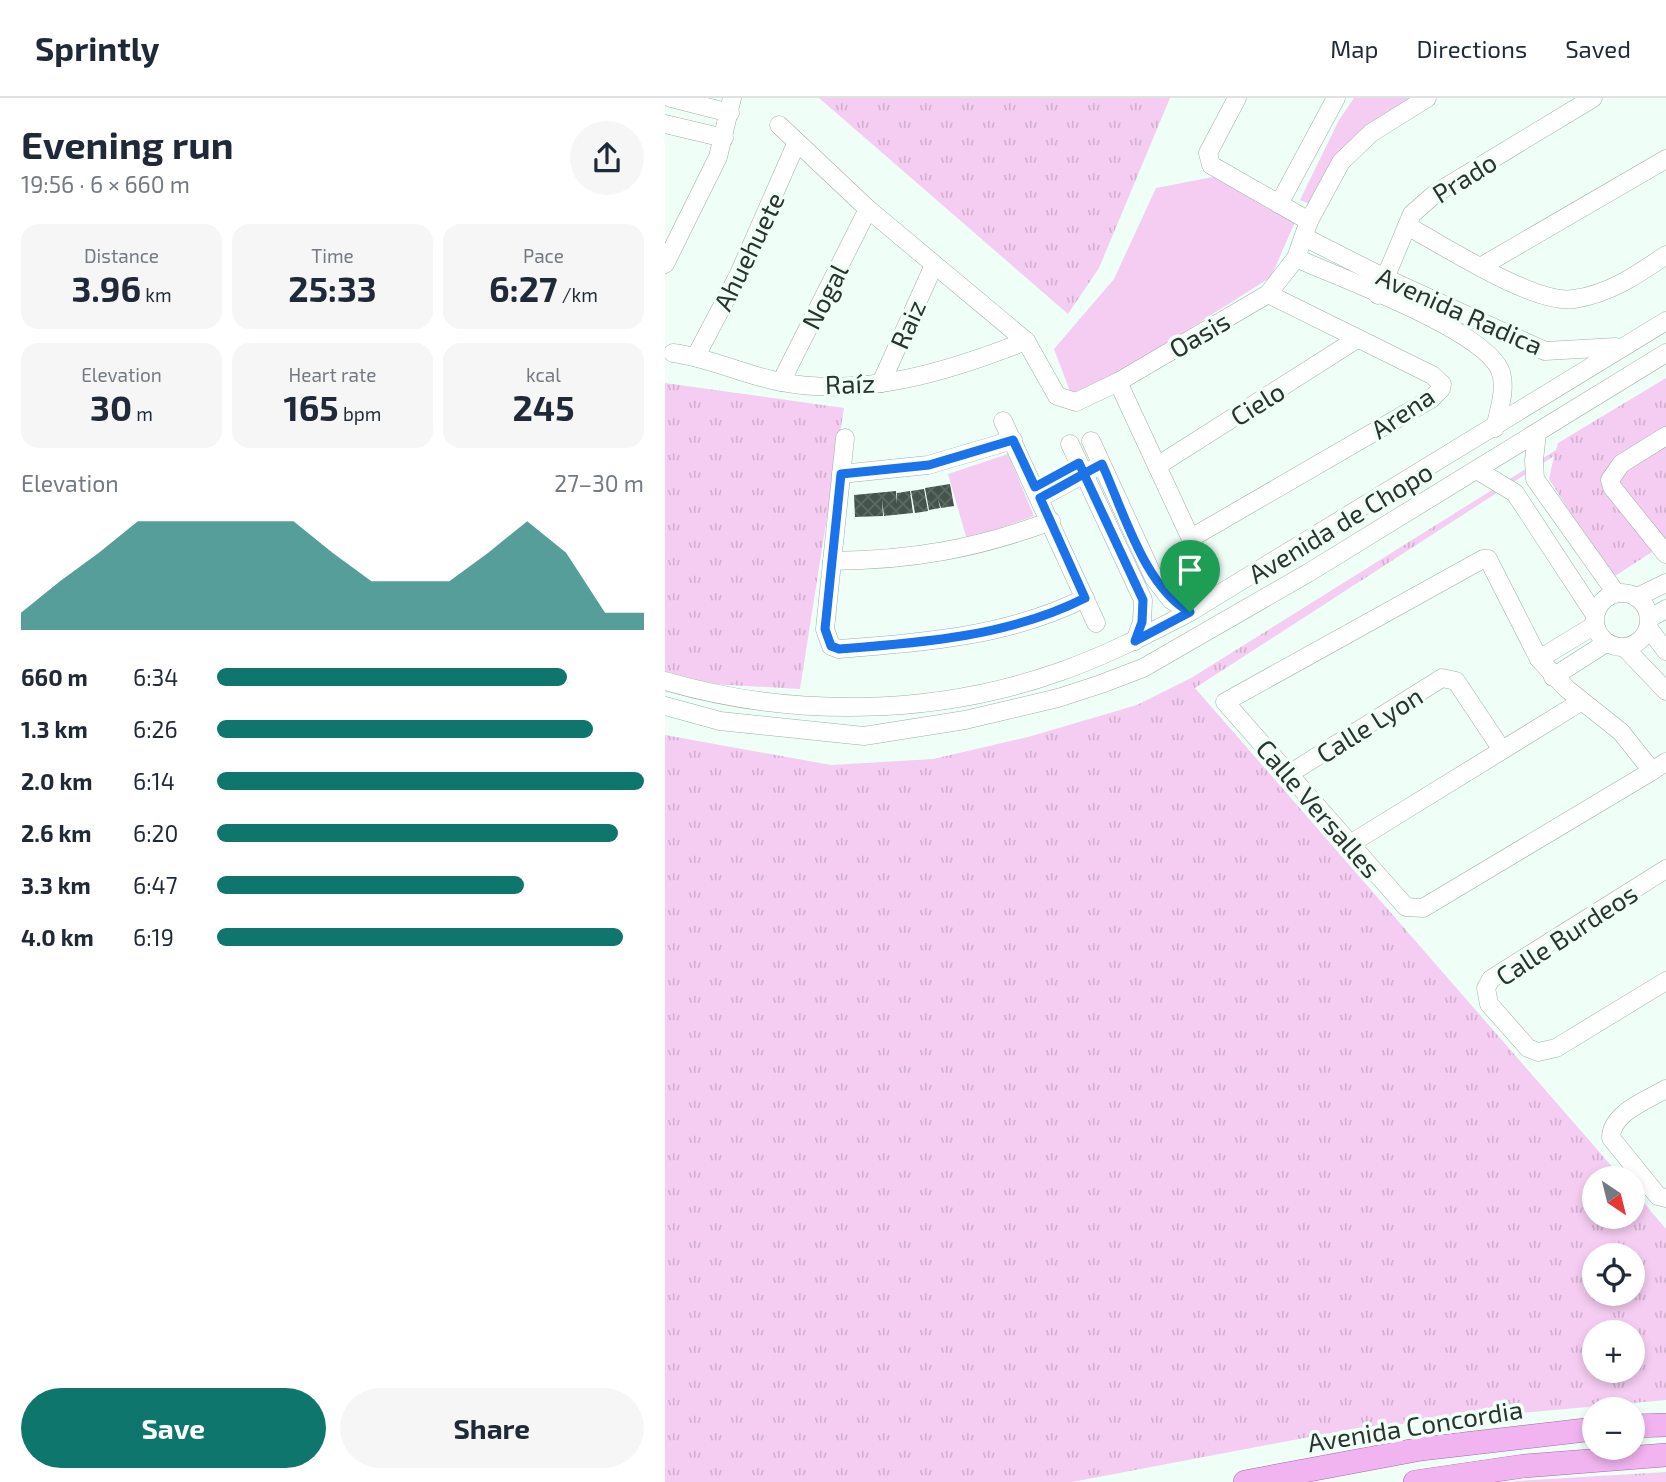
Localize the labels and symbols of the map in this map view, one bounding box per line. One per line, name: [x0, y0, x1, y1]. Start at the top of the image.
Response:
street label: Prado: [1426, 145, 1502, 209]
street label: Ahuehuete: [706, 187, 790, 315]
street label: Nogal: [794, 258, 854, 334]
street label: Avenida Radica: [1372, 260, 1548, 360]
street label: Raiz: [883, 295, 931, 353]
street label: Oasis: [1163, 304, 1235, 364]
street label: Raíz: [824, 367, 876, 399]
street label: Cielo: [1224, 375, 1290, 431]
street label: Arena: [1364, 380, 1440, 444]
street label: Avenida de Chopo: [1242, 455, 1438, 589]
pin: [1160, 540, 1220, 612]
street label: Calle Lyon: [1310, 679, 1428, 769]
street label: Calle Versalles: [1251, 733, 1387, 883]
street label: Calle Burdeos: [1490, 877, 1642, 991]
north arrow: [1582, 1166, 1645, 1228]
street label: Avenida Concordia: [1305, 1393, 1525, 1457]

